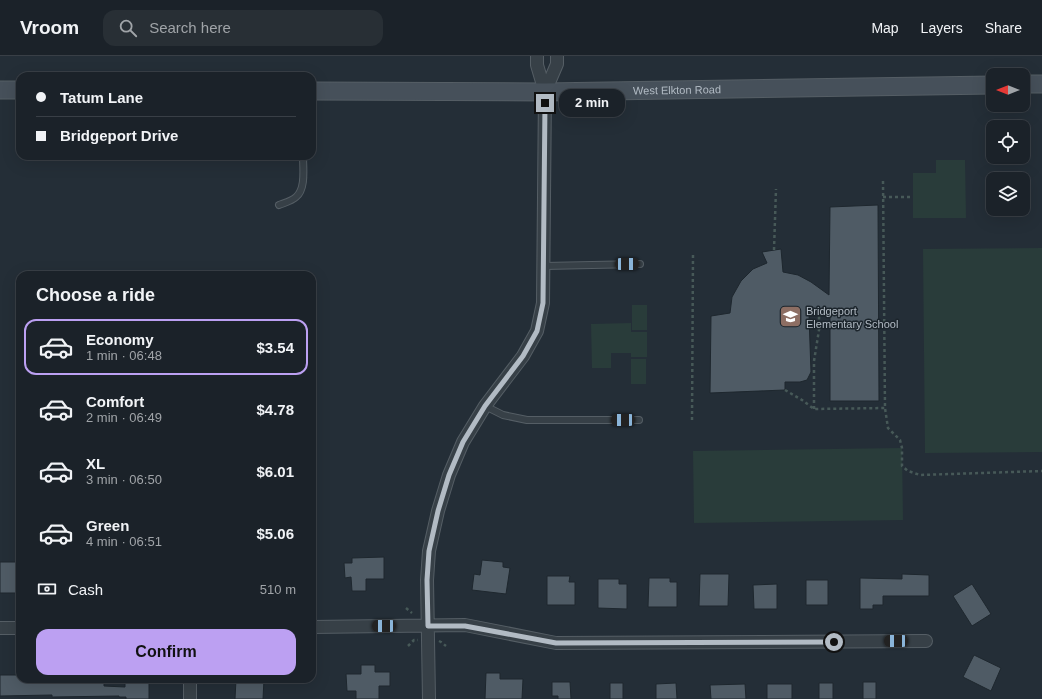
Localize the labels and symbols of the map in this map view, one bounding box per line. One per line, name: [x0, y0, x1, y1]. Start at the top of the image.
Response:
north arrow: [986, 68, 1030, 112]
street label: West Elkton Road: [633, 83, 721, 97]
callout: 2 min: [559, 89, 625, 117]
route end: [536, 94, 554, 112]
car: [615, 258, 639, 270]
school or university icon: Bridgeport Elementary School: [778, 304, 804, 330]
place label: Bridgeport Elementary School: [806, 305, 898, 330]
car: [611, 414, 635, 426]
car: [372, 620, 396, 632]
route start: [825, 633, 843, 651]
car: [884, 635, 908, 647]

